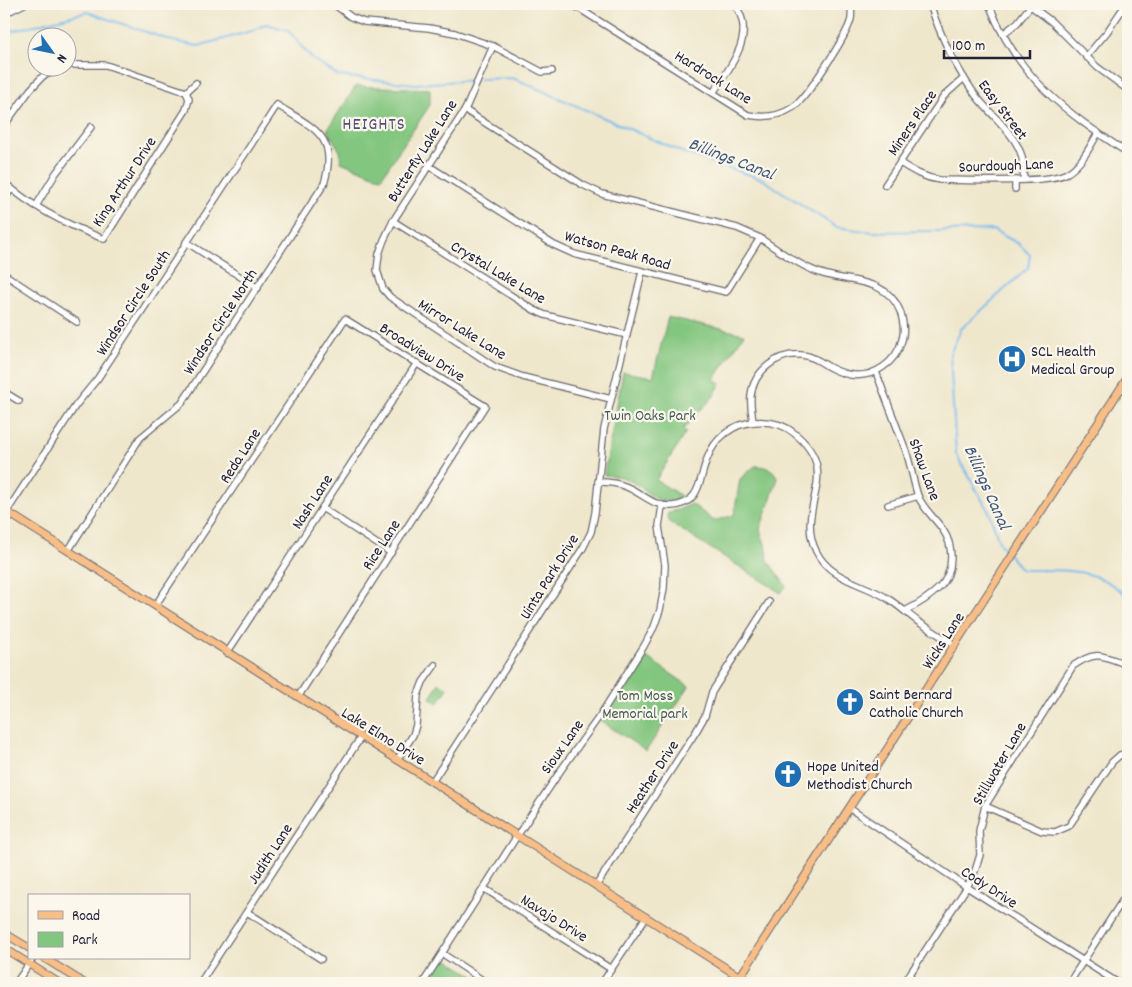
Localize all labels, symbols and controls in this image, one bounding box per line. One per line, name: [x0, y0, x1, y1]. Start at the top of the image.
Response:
north arrow: [28, 28, 78, 78]
scale bar: [944, 28, 1031, 60]
text: 100 m: [952, 36, 985, 58]
street label: Hardrock Lane: [670, 45, 756, 111]
text: N: [51, 50, 71, 66]
street label: Easy Street: [972, 75, 1032, 146]
street label: Miners Place: [883, 86, 944, 161]
street label: Butterfly Lake Lane: [382, 96, 464, 207]
district label: HEIGHTS: [342, 113, 406, 138]
street label: King Arthur Drive: [87, 133, 163, 232]
water label: Billings Canal: [685, 133, 779, 189]
street label: Sourdough Lane: [958, 153, 1054, 180]
street label: Watson Peak Road: [562, 225, 673, 278]
street label: Crystal Lake Lane: [446, 236, 550, 311]
street label: Windsor Circle South: [91, 246, 177, 361]
street label: Windsor Circle North: [178, 265, 264, 380]
street label: Mirror Lake Lane: [413, 294, 510, 367]
street label: Broadview Drive: [374, 318, 469, 389]
place label: SCL Health Medical Group: [1031, 341, 1115, 382]
hospital icon: SCL Health Medical Group: [997, 344, 1027, 374]
park label: Twin Oaks Park: [604, 405, 696, 428]
street label: Reda Lane: [215, 424, 268, 489]
street label: Shaw Lane: [902, 436, 945, 504]
water label: Billings Canal: [956, 442, 1016, 536]
street label: Nash Lane: [287, 470, 340, 534]
street label: Rice Lane: [357, 515, 407, 575]
street label: Uinta Park Drive: [515, 530, 586, 624]
street label: Wicks Lane: [917, 608, 971, 674]
place label: Saint Bernard Catholic Church: [869, 684, 963, 725]
park label: Tom Moss Memorial park: [602, 685, 688, 726]
church icon: Saint Bernard Catholic Church: [835, 687, 865, 717]
street label: Lake Elmo Drive: [336, 702, 429, 772]
street label: Sioux Lane: [536, 715, 590, 779]
street label: Stillwater Lane: [967, 719, 1033, 810]
street label: Heather Drive: [621, 736, 685, 819]
place label: Hope United Methodist Church: [807, 756, 912, 797]
church icon: Hope United Methodist Church: [773, 759, 803, 789]
street label: Judith Lane: [243, 819, 299, 889]
street label: Cody Drive: [956, 861, 1022, 915]
street label: Navajo Drive: [516, 889, 592, 949]
legend: [28, 894, 190, 960]
text: Road: [72, 906, 100, 928]
text: Park: [72, 930, 98, 952]

